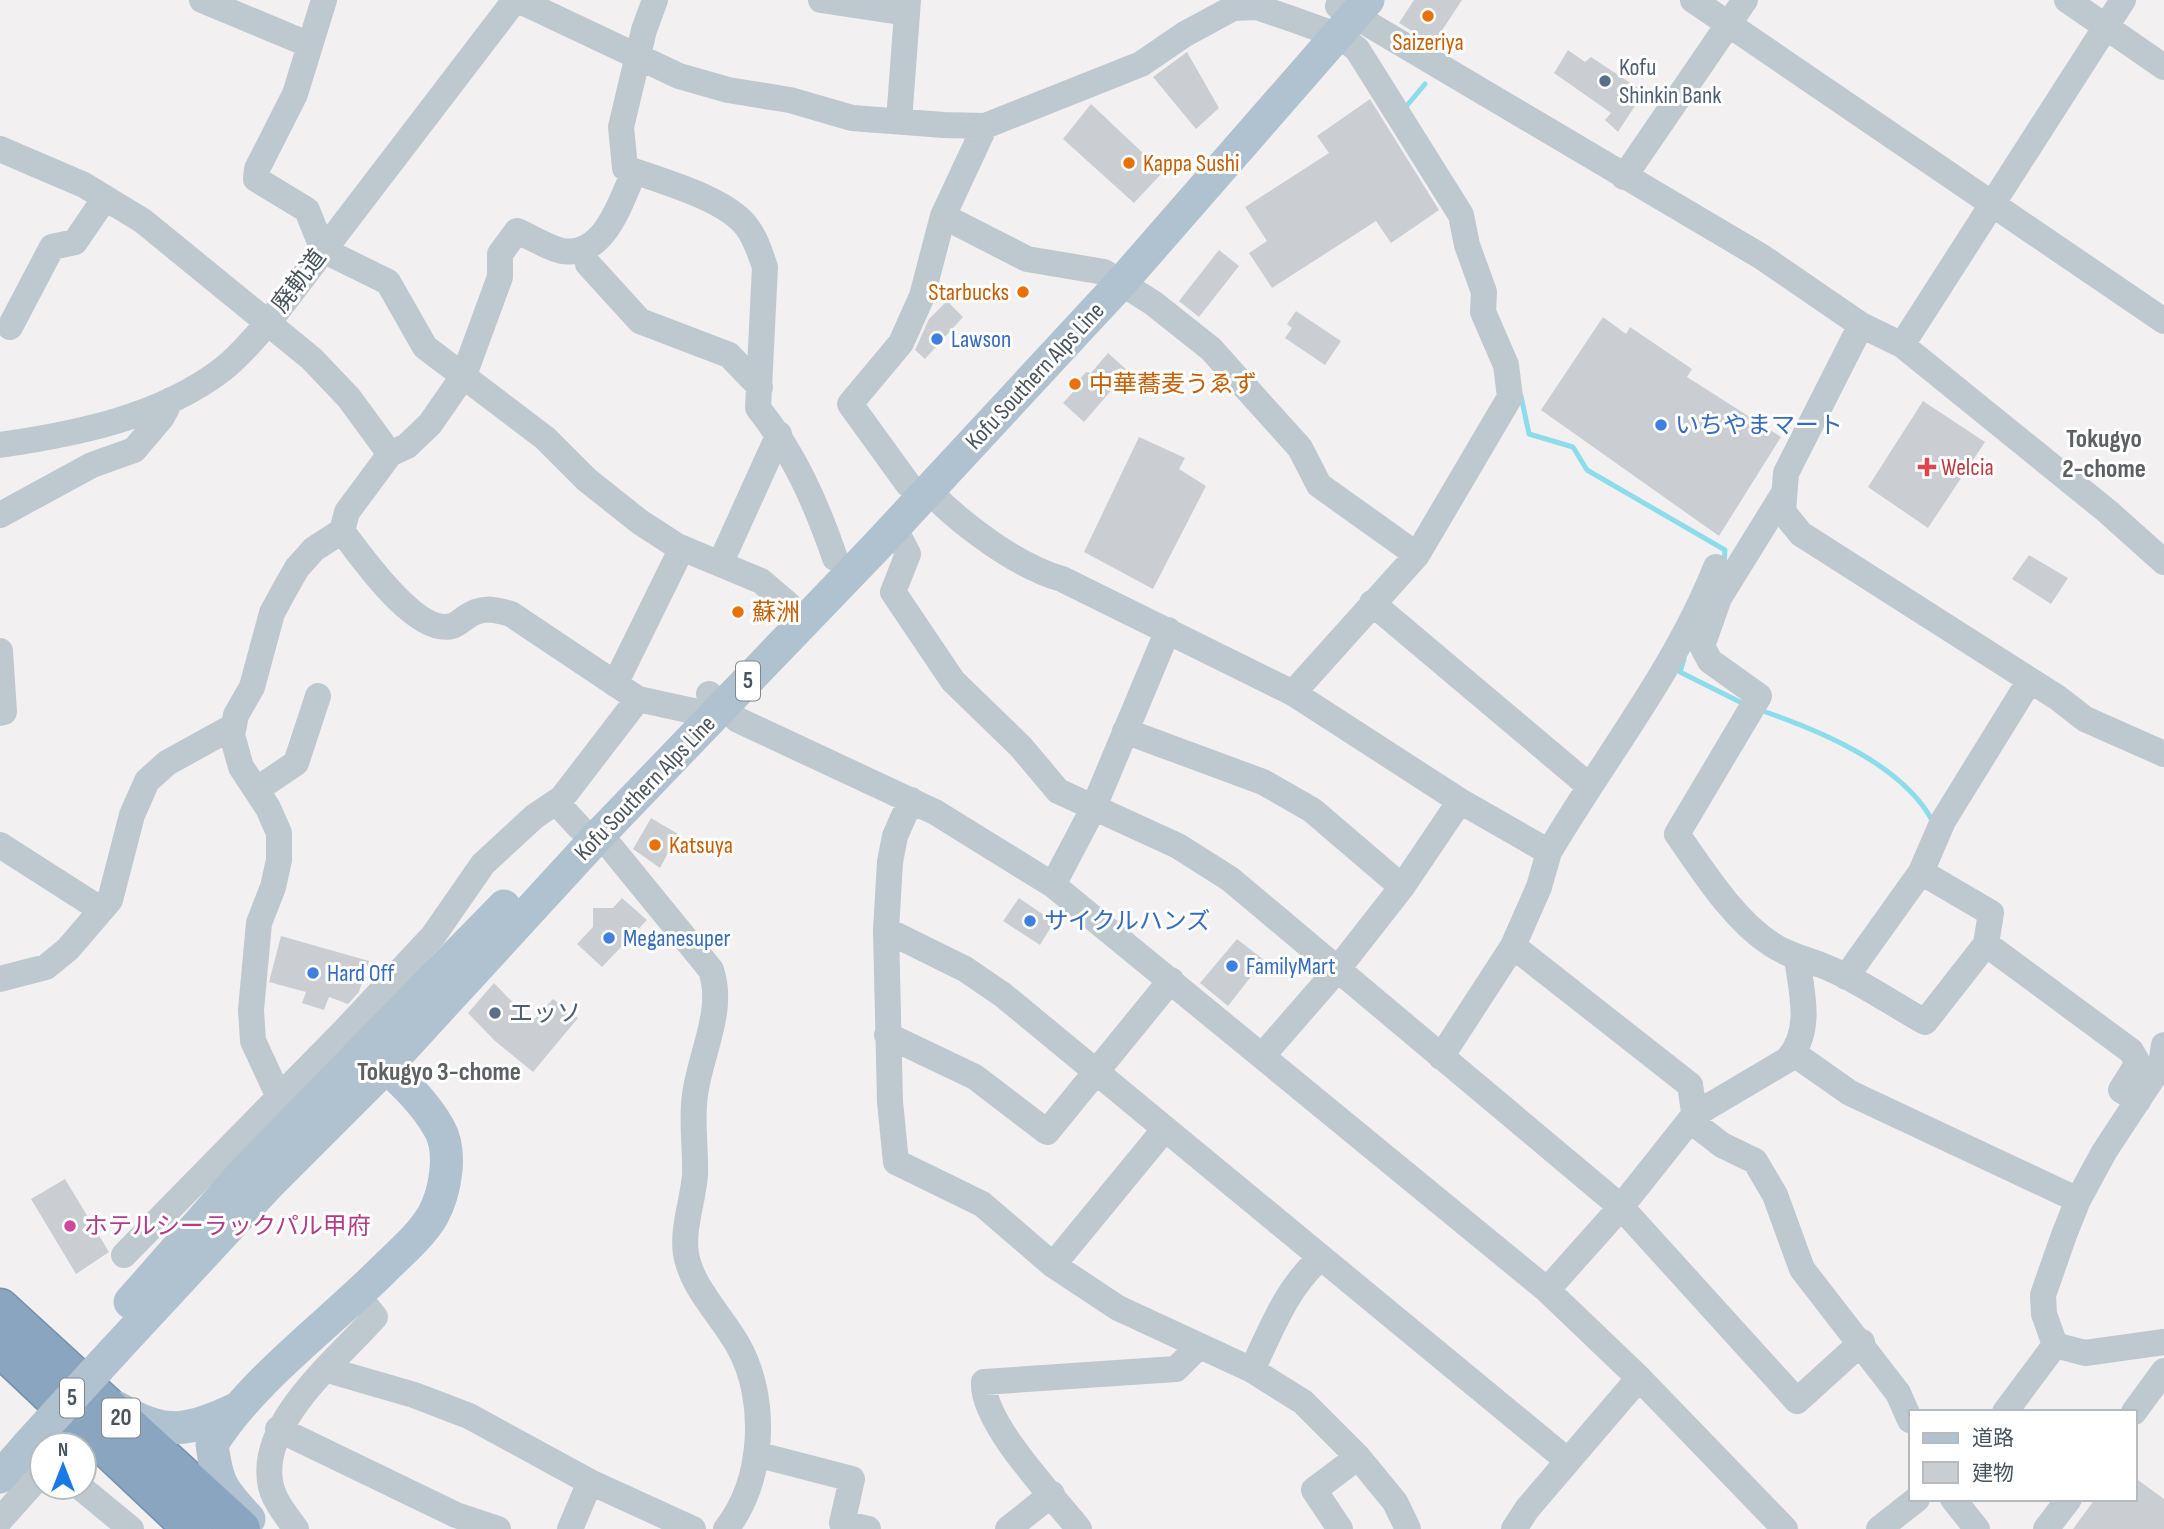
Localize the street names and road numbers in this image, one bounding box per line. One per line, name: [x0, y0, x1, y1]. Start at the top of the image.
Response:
street label: 廃軌道: [266, 244, 332, 318]
street label: Kofu Southern Alps Line: [960, 297, 1110, 455]
road number: 5: [736, 662, 760, 701]
street label: Kofu Southern Alps Line: [568, 709, 722, 867]
road number: 5: [60, 1378, 84, 1418]
road number: 20: [102, 1399, 140, 1438]

